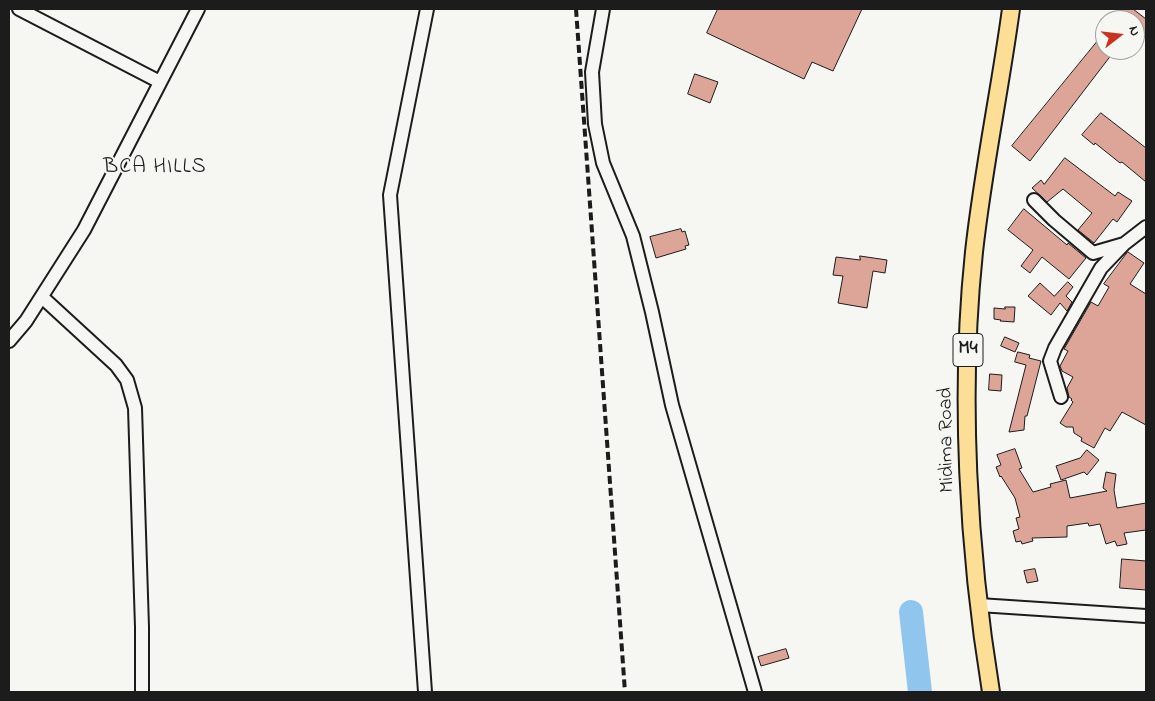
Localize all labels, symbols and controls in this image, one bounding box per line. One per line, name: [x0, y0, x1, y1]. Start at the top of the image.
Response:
north arrow: [1095, 10, 1145, 60]
text: N: [1123, 24, 1145, 38]
district label: BCA HILLS: [102, 155, 208, 181]
road number: M4: [953, 334, 983, 366]
street label: Midima Road: [935, 387, 961, 493]

